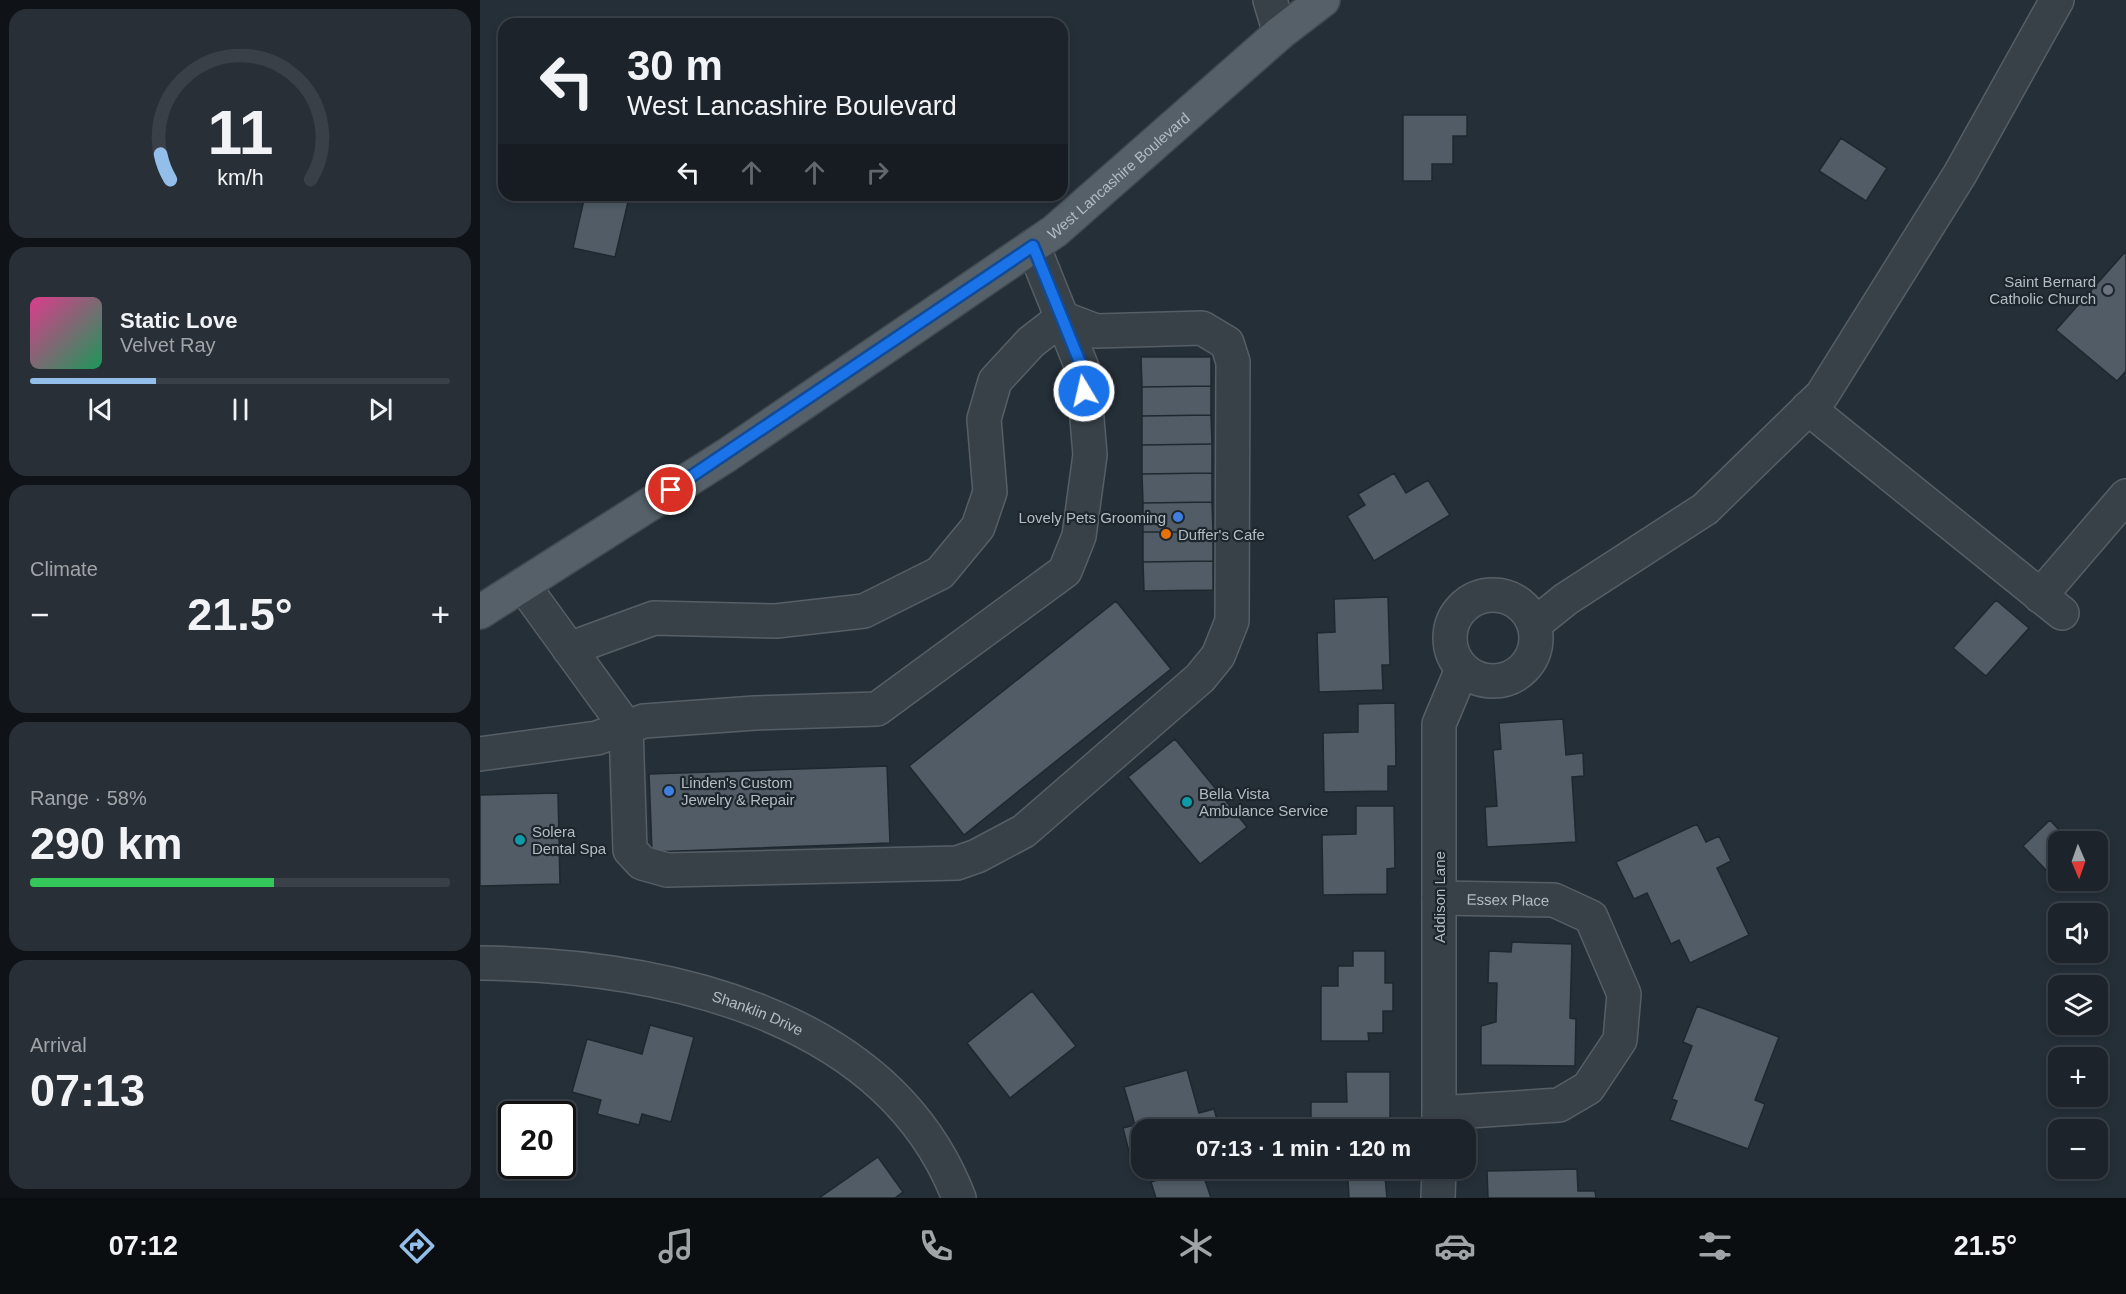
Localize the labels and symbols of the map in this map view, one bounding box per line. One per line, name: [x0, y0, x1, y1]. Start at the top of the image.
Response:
street label: West Lancashire Boulevard: [1044, 109, 1193, 242]
place label: Saint Bernard Catholic Church: [1989, 273, 2096, 307]
marker: Saint Bernard Catholic Church: [2101, 283, 2115, 297]
position arrow: [1052, 359, 1116, 423]
pin: [645, 464, 696, 515]
place label: Lovely Pets Grooming: [1018, 509, 1166, 526]
marker: Lovely Pets Grooming: [1171, 510, 1185, 524]
place label: Duffer's Cafe: [1178, 526, 1265, 543]
marker: Duffer's Cafe: [1159, 527, 1173, 541]
place label: Linden's Custom Jewelry & Repair: [681, 774, 794, 808]
marker: Linden's Custom Jewelry & Repair: [662, 784, 676, 798]
place label: Bella Vista Ambulance Service: [1199, 785, 1328, 819]
marker: Bella Vista Ambulance Service: [1180, 795, 1194, 809]
place label: Solera Dental Spa: [532, 823, 607, 857]
north arrow: [2048, 831, 2108, 891]
marker: Solera Dental Spa: [513, 833, 527, 847]
street label: Addison Lane: [1431, 851, 1448, 943]
street label: Essex Place: [1467, 890, 1549, 908]
street label: Shanklin Drive: [710, 987, 806, 1038]
speed limit sign: 20: [498, 1101, 576, 1179]

